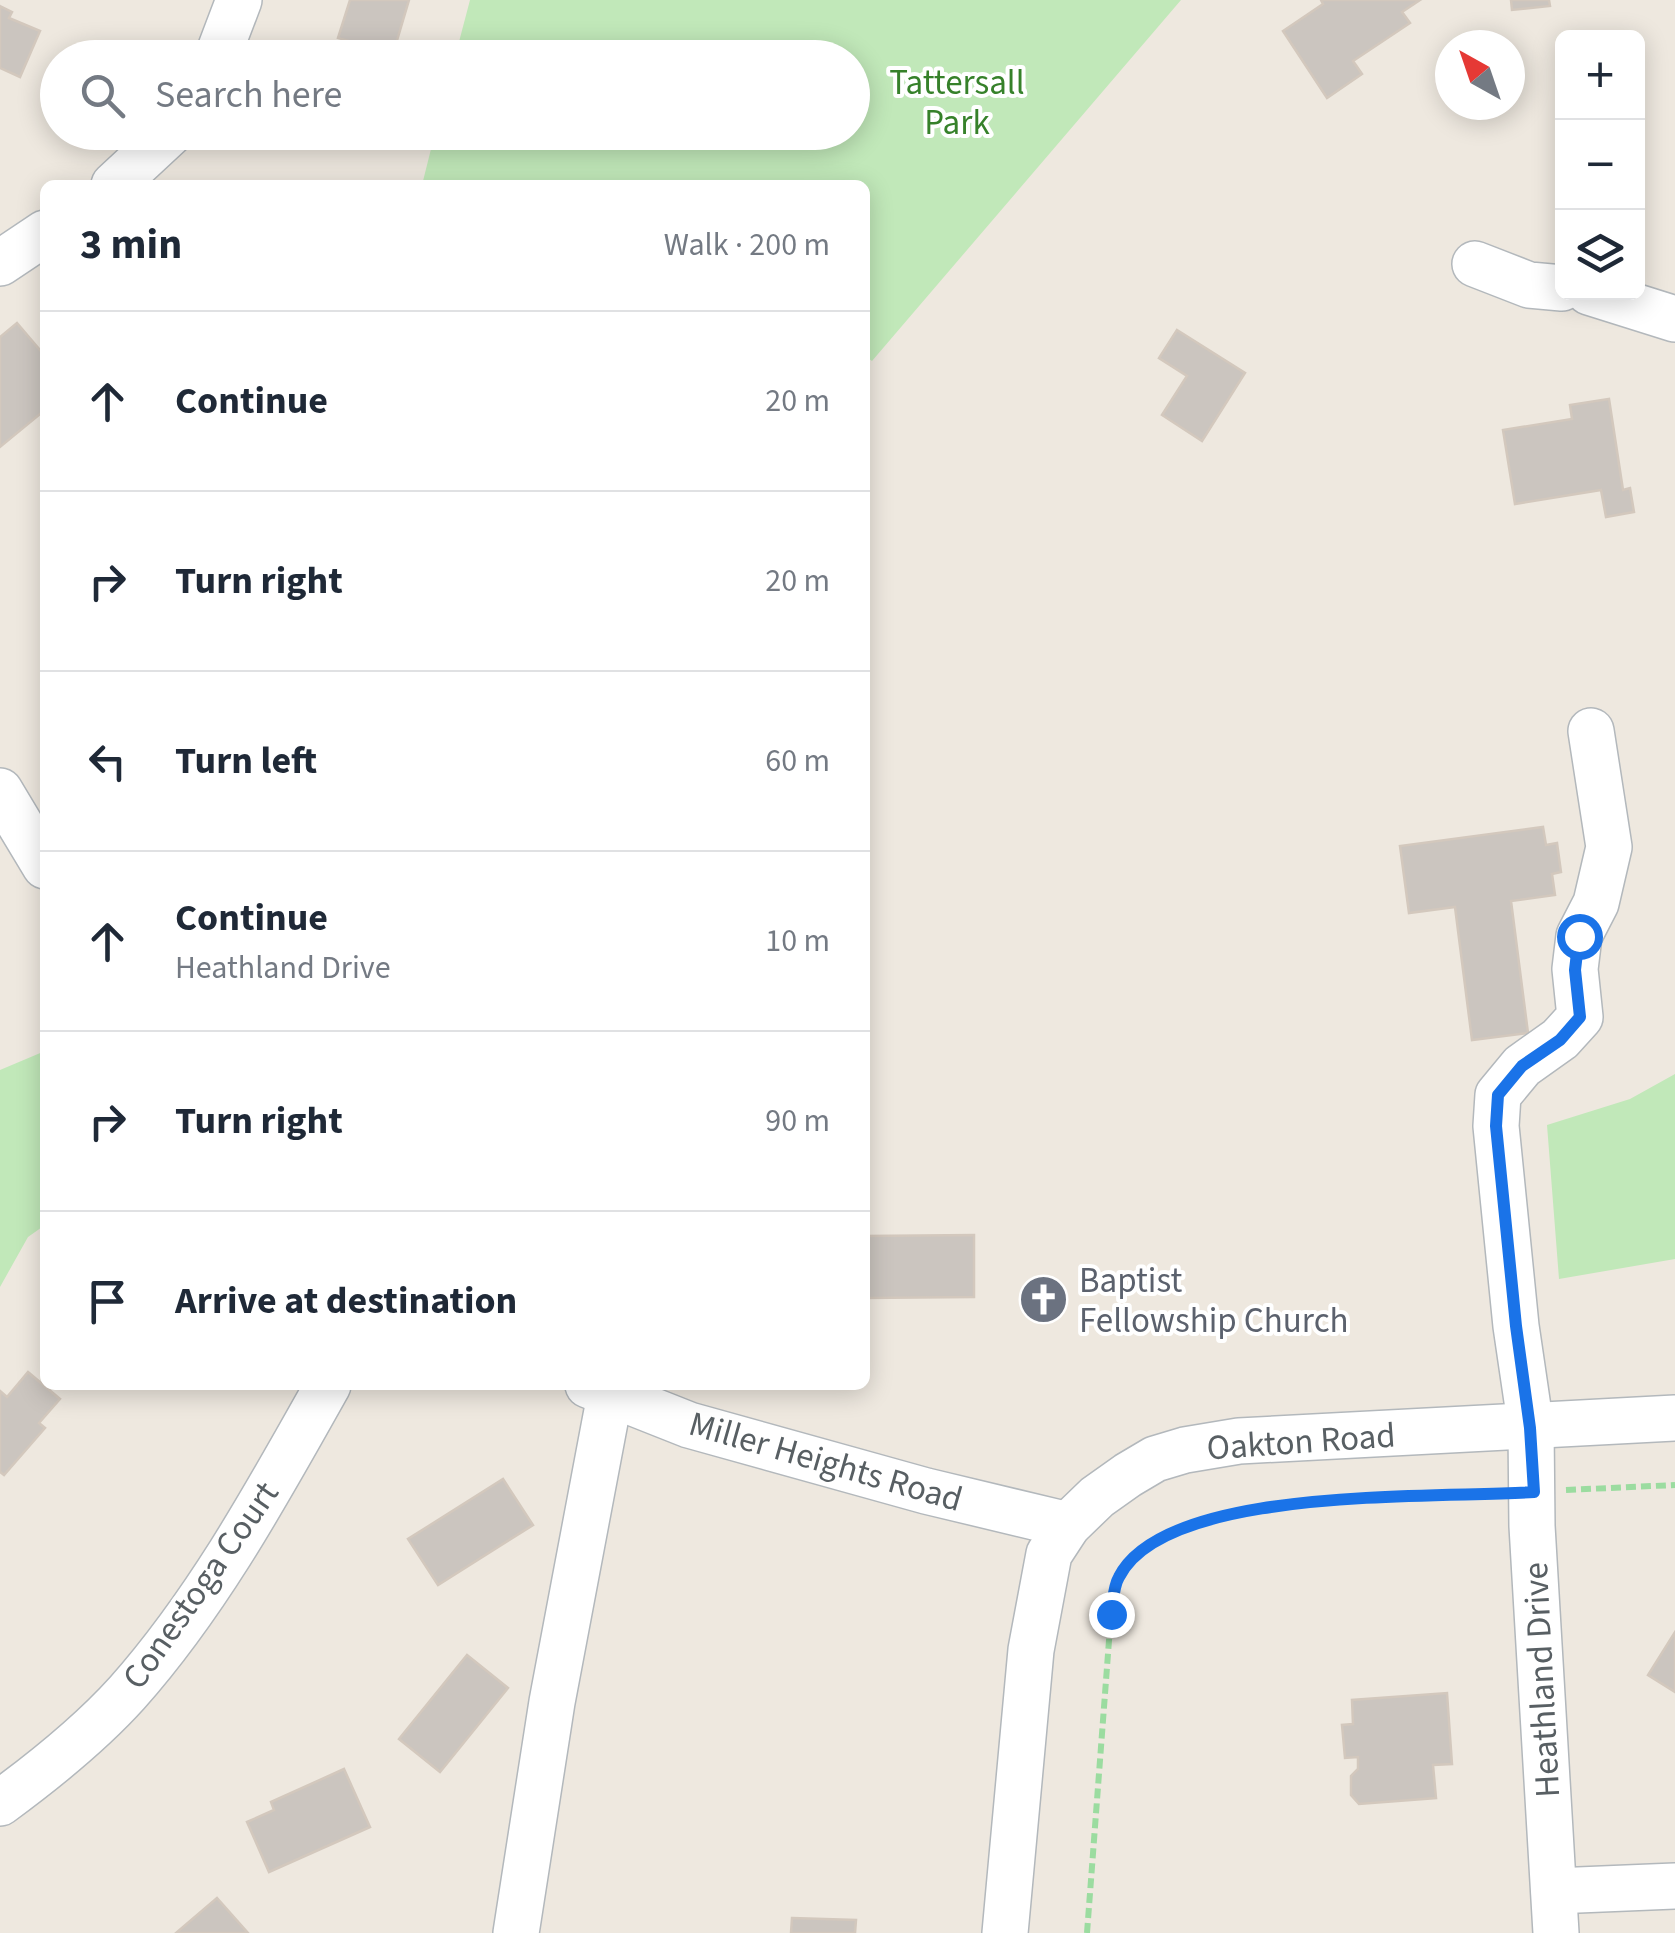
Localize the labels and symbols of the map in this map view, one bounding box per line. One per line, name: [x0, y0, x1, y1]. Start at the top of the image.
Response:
north arrow: [1435, 30, 1525, 120]
park label: Tattersall Park: [889, 58, 1025, 148]
route start: [1557, 914, 1603, 960]
place label: Baptist Fellowship Church: [1079, 1256, 1349, 1346]
church icon: Baptist Fellowship Church: [1018, 1274, 1070, 1326]
street label: Miller Heights Road: [683, 1399, 968, 1525]
street label: Oakton Road: [1205, 1410, 1397, 1474]
street label: Conestoga Court: [111, 1471, 291, 1700]
street label: Heathland Drive: [1511, 1561, 1573, 1799]
route end: [1089, 1592, 1135, 1638]

